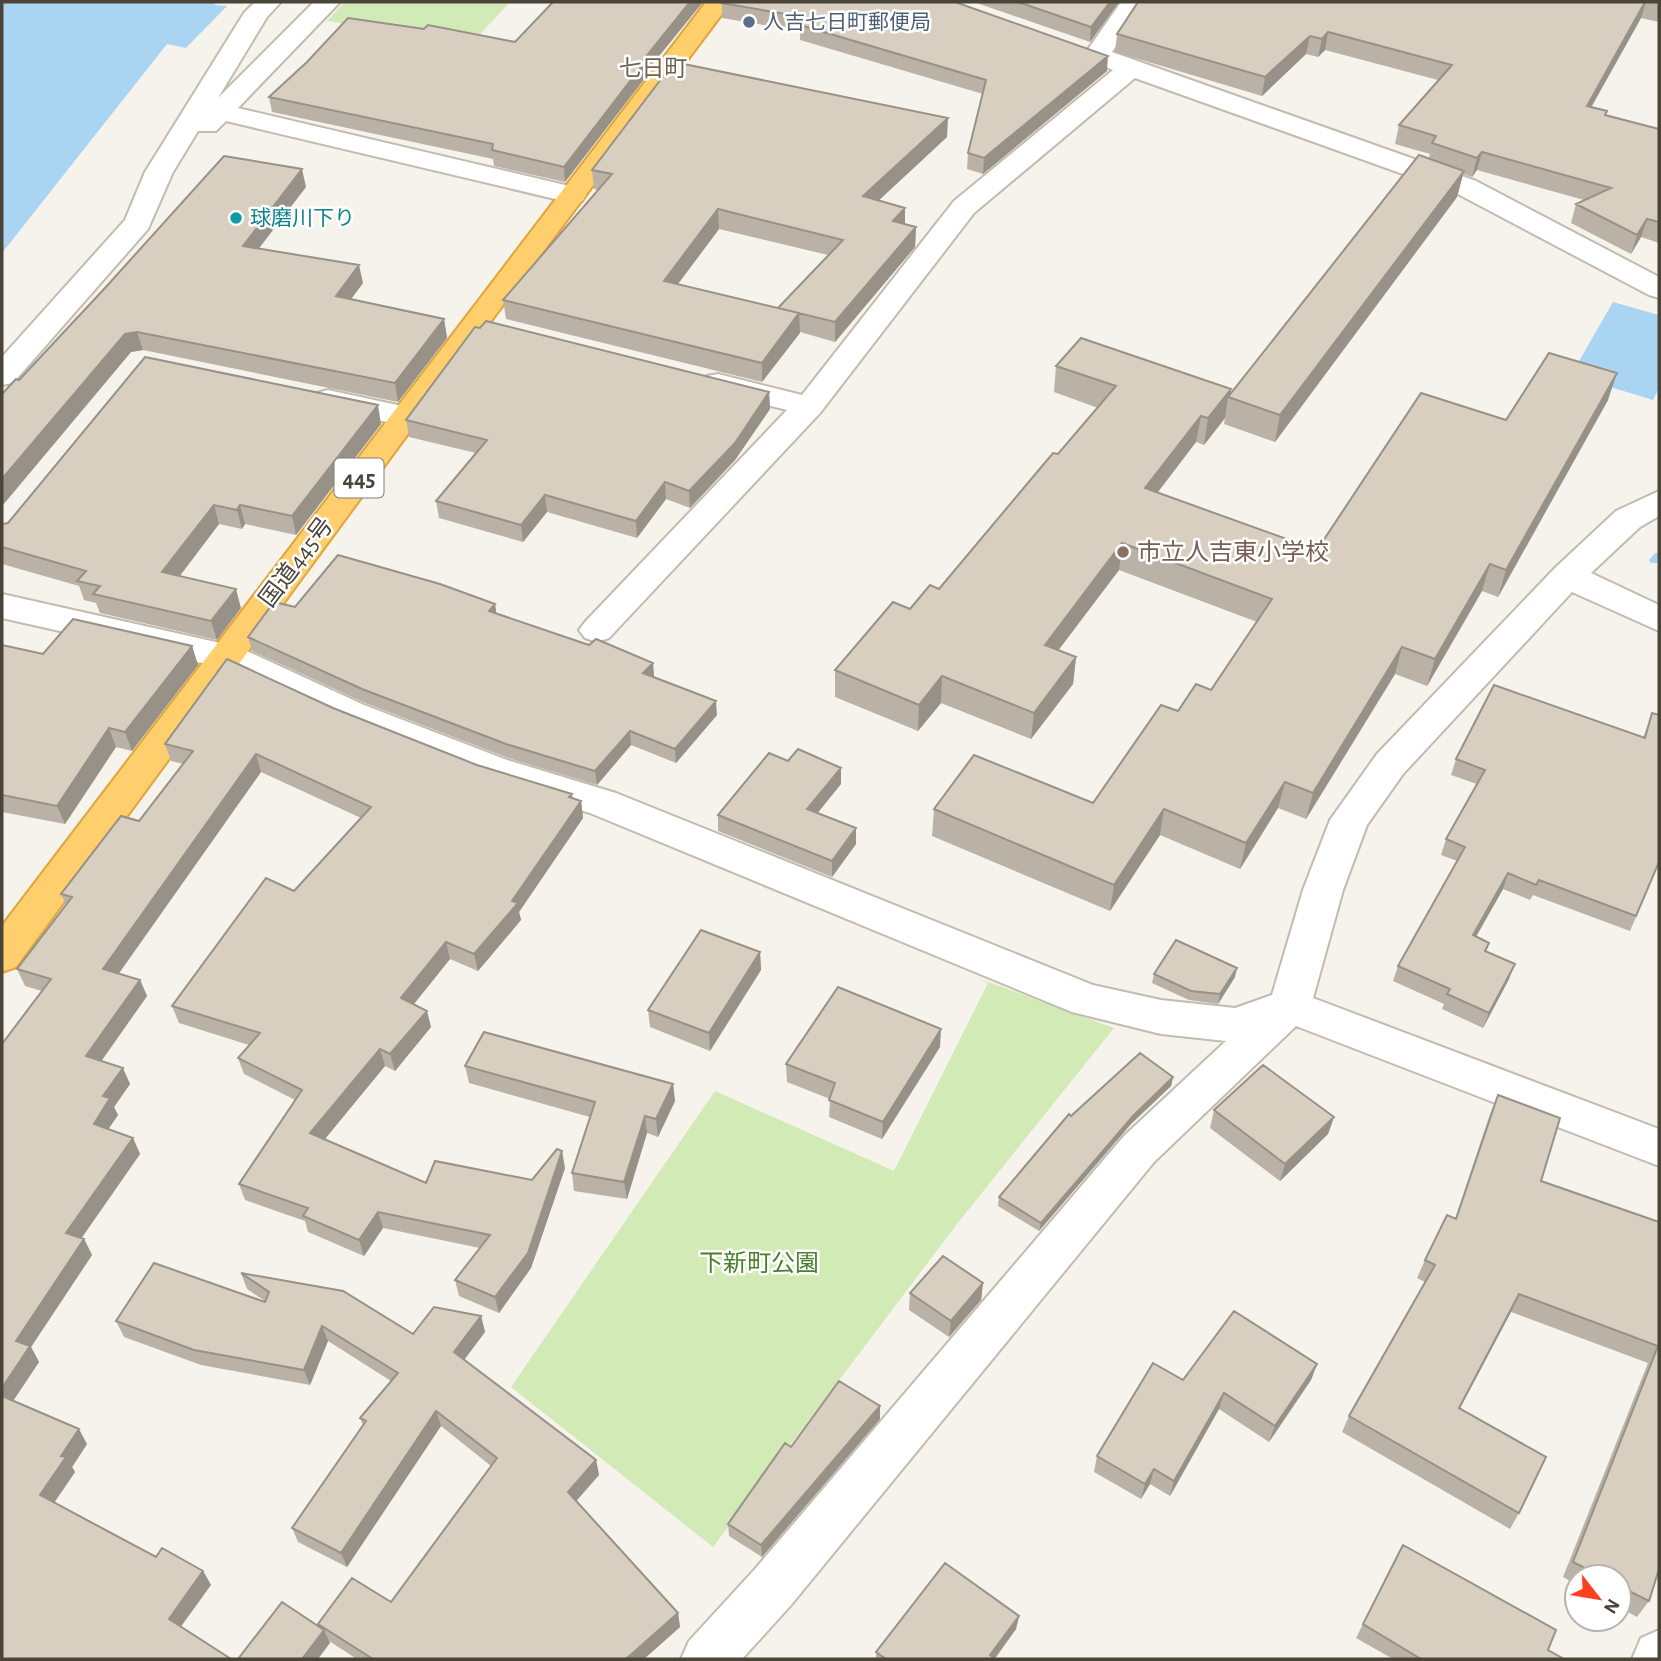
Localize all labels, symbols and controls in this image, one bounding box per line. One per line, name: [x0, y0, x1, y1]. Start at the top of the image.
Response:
place label: 人吉七日町郵便局: [763, 11, 931, 33]
marker: 人吉七日町郵便局: [741, 14, 757, 30]
district label: 七日町: [619, 57, 688, 81]
place label: 球磨川下り: [250, 207, 355, 229]
marker: 球磨川下り: [228, 210, 244, 226]
road number: 445: [334, 458, 384, 498]
street label: 国道445号: [254, 512, 338, 612]
place label: 市立人吉東小学校: [1137, 539, 1329, 565]
marker: 市立人吉東小学校: [1115, 544, 1131, 560]
park label: 下新町公園: [699, 1250, 819, 1276]
north arrow: [1563, 1563, 1633, 1633]
text: N: [1600, 1595, 1623, 1617]

